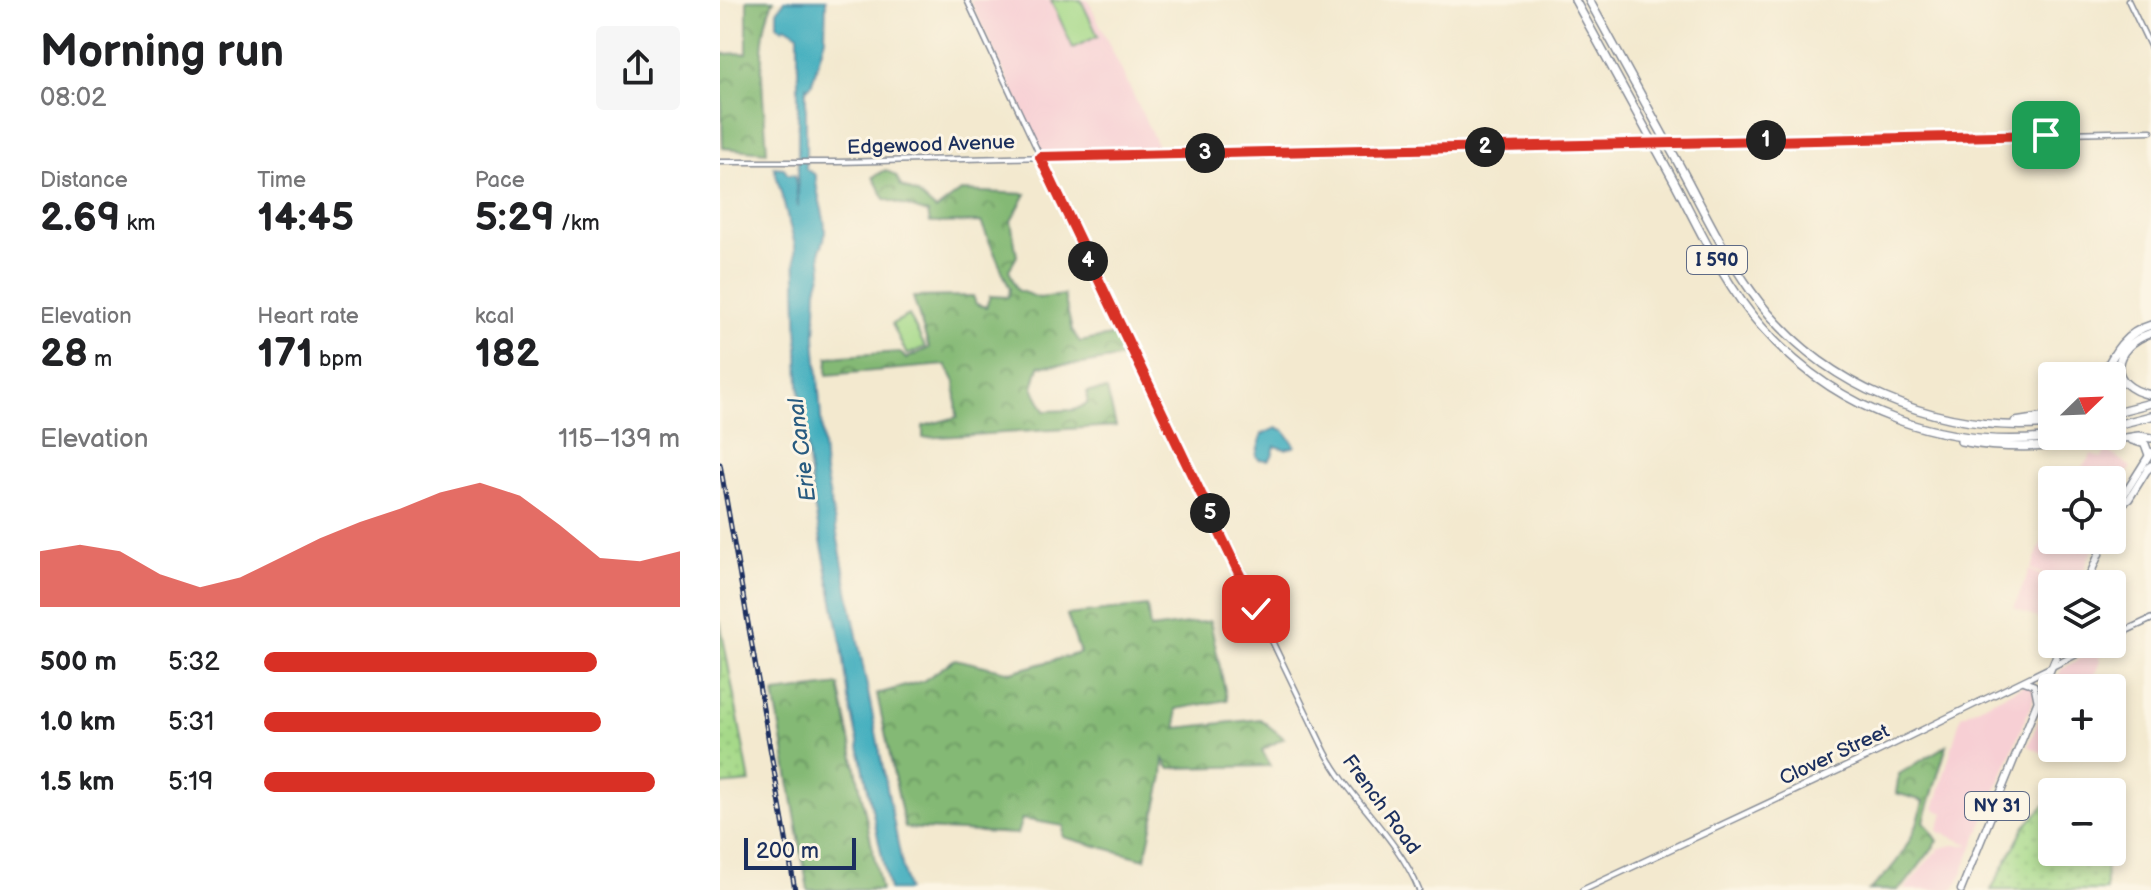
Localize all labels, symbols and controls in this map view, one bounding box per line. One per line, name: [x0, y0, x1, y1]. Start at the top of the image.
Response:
text: Morning run: [40, 26, 284, 79]
button: share: [596, 26, 680, 110]
text: 08:02: [40, 83, 106, 114]
pin: [2012, 101, 2080, 169]
icon: arrive: [2024, 113, 2068, 157]
pin: 1: [1746, 120, 1786, 160]
text: 1: [1761, 126, 1771, 153]
pin: 2: [1465, 127, 1505, 167]
street label: Edgewood Avenue: [847, 130, 1016, 160]
pin: 3: [1185, 133, 1225, 173]
text: 2: [1478, 133, 1492, 160]
text: 3: [1199, 139, 1211, 166]
text: Distance: [40, 167, 128, 194]
text: Time: [257, 167, 306, 194]
text: Pace: [475, 167, 525, 194]
text: 2.69: [40, 194, 120, 242]
text: 14:45: [257, 194, 354, 242]
text: 5:29: [475, 194, 555, 242]
text: km: [120, 210, 155, 237]
text: /km: [555, 210, 600, 237]
pin: 4: [1068, 241, 1108, 281]
road number: I 590: [1687, 246, 1747, 274]
text: 4: [1082, 247, 1094, 274]
text: Elevation: [40, 303, 132, 330]
text: Heart rate: [257, 303, 359, 330]
text: kcal: [475, 303, 514, 330]
text: 28: [40, 330, 88, 378]
text: 171: [257, 330, 313, 378]
text: 182: [475, 330, 540, 378]
text: m: [88, 346, 112, 373]
text: bpm: [313, 346, 362, 373]
north arrow: [2038, 362, 2126, 450]
map controls: [2038, 362, 2126, 866]
water label: Erie Canal: [783, 396, 822, 503]
text: Elevation: [40, 424, 148, 455]
text: 115–139 m: [558, 424, 680, 455]
button: locate: [2038, 466, 2126, 554]
pin: 5: [1190, 493, 1230, 533]
text: 5: [1204, 499, 1216, 526]
button: layers: [2038, 570, 2126, 658]
pin: [1222, 575, 1290, 643]
icon: check: [1234, 587, 1278, 631]
text: 500 m: [40, 647, 117, 678]
text: 5:32: [168, 647, 219, 678]
button: +: [2038, 674, 2126, 762]
text: 1.0 km: [40, 707, 116, 738]
text: 5:31: [168, 707, 214, 738]
street label: Clover Street: [1776, 719, 1893, 791]
street label: French Road: [1337, 750, 1425, 859]
text: 1.5 km: [40, 767, 115, 798]
text: 5:19: [168, 767, 213, 798]
button: −: [2038, 778, 2126, 866]
road number: NY 31: [1965, 792, 2029, 820]
scale bar: [744, 834, 856, 870]
text: 200 m: [756, 838, 819, 865]

